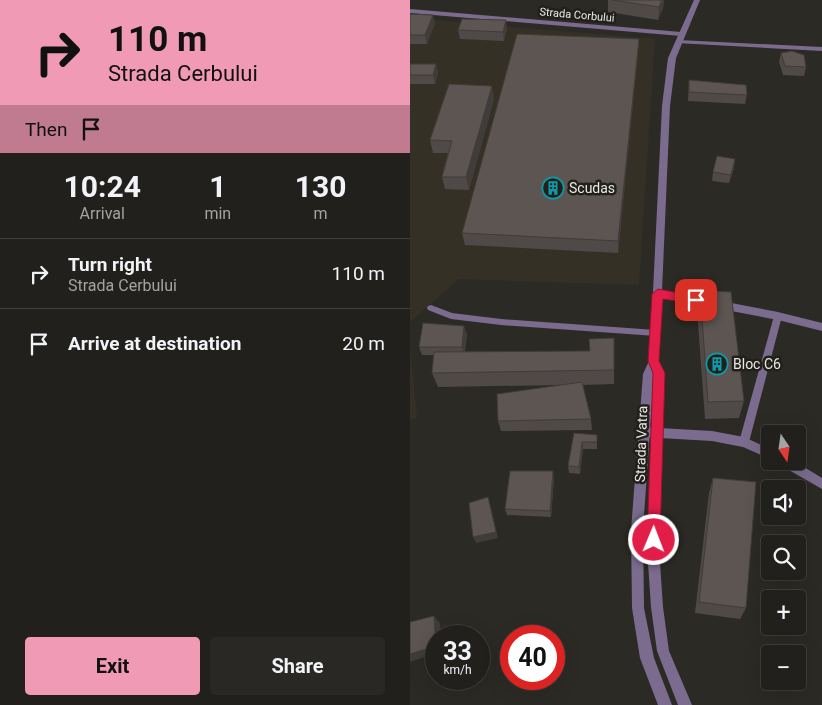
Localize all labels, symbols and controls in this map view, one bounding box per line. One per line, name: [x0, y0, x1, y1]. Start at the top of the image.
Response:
street label: Strada Corbului: [539, 5, 615, 25]
text: 110 m: [108, 19, 207, 60]
icon: right: [25, 20, 90, 85]
text: Strada Cerbului: [108, 61, 258, 86]
icon: arrive: [77, 115, 105, 143]
text: Then: [25, 118, 67, 141]
text: 10:24: [64, 169, 141, 204]
text: 1: [209, 169, 226, 204]
text: 130: [295, 169, 346, 204]
building icon: Scudas: [541, 176, 565, 200]
place label: Scudas: [569, 180, 615, 196]
text: Arrival: [80, 204, 125, 223]
text: min: [204, 204, 231, 223]
text: m: [314, 204, 328, 223]
text: Turn right: [68, 253, 152, 276]
icon: right: [25, 260, 53, 288]
text: 110 m: [332, 262, 385, 285]
text: Strada Cerbului: [68, 276, 177, 295]
pin: [675, 279, 717, 321]
icon: arrive: [682, 286, 710, 314]
icon: arrive: [25, 330, 53, 358]
text: Arrive at destination: [68, 332, 241, 355]
text: 20 m: [342, 332, 385, 355]
building icon: Bloc C6: [705, 352, 729, 376]
place label: Bloc C6: [733, 356, 781, 372]
street label: Strada Vatra: [632, 405, 650, 483]
north arrow: [761, 425, 806, 470]
map controls: [761, 425, 806, 690]
button: sound: [761, 480, 806, 525]
position arrow: [627, 513, 679, 565]
button: search: [761, 535, 806, 580]
button: +: [761, 590, 806, 635]
speed limit sign: 40: [500, 625, 565, 690]
button: Exit: [25, 637, 200, 695]
button: Share: [210, 637, 385, 695]
text: 33: [443, 637, 472, 666]
button: −: [761, 645, 806, 690]
text: km/h: [443, 663, 472, 677]

